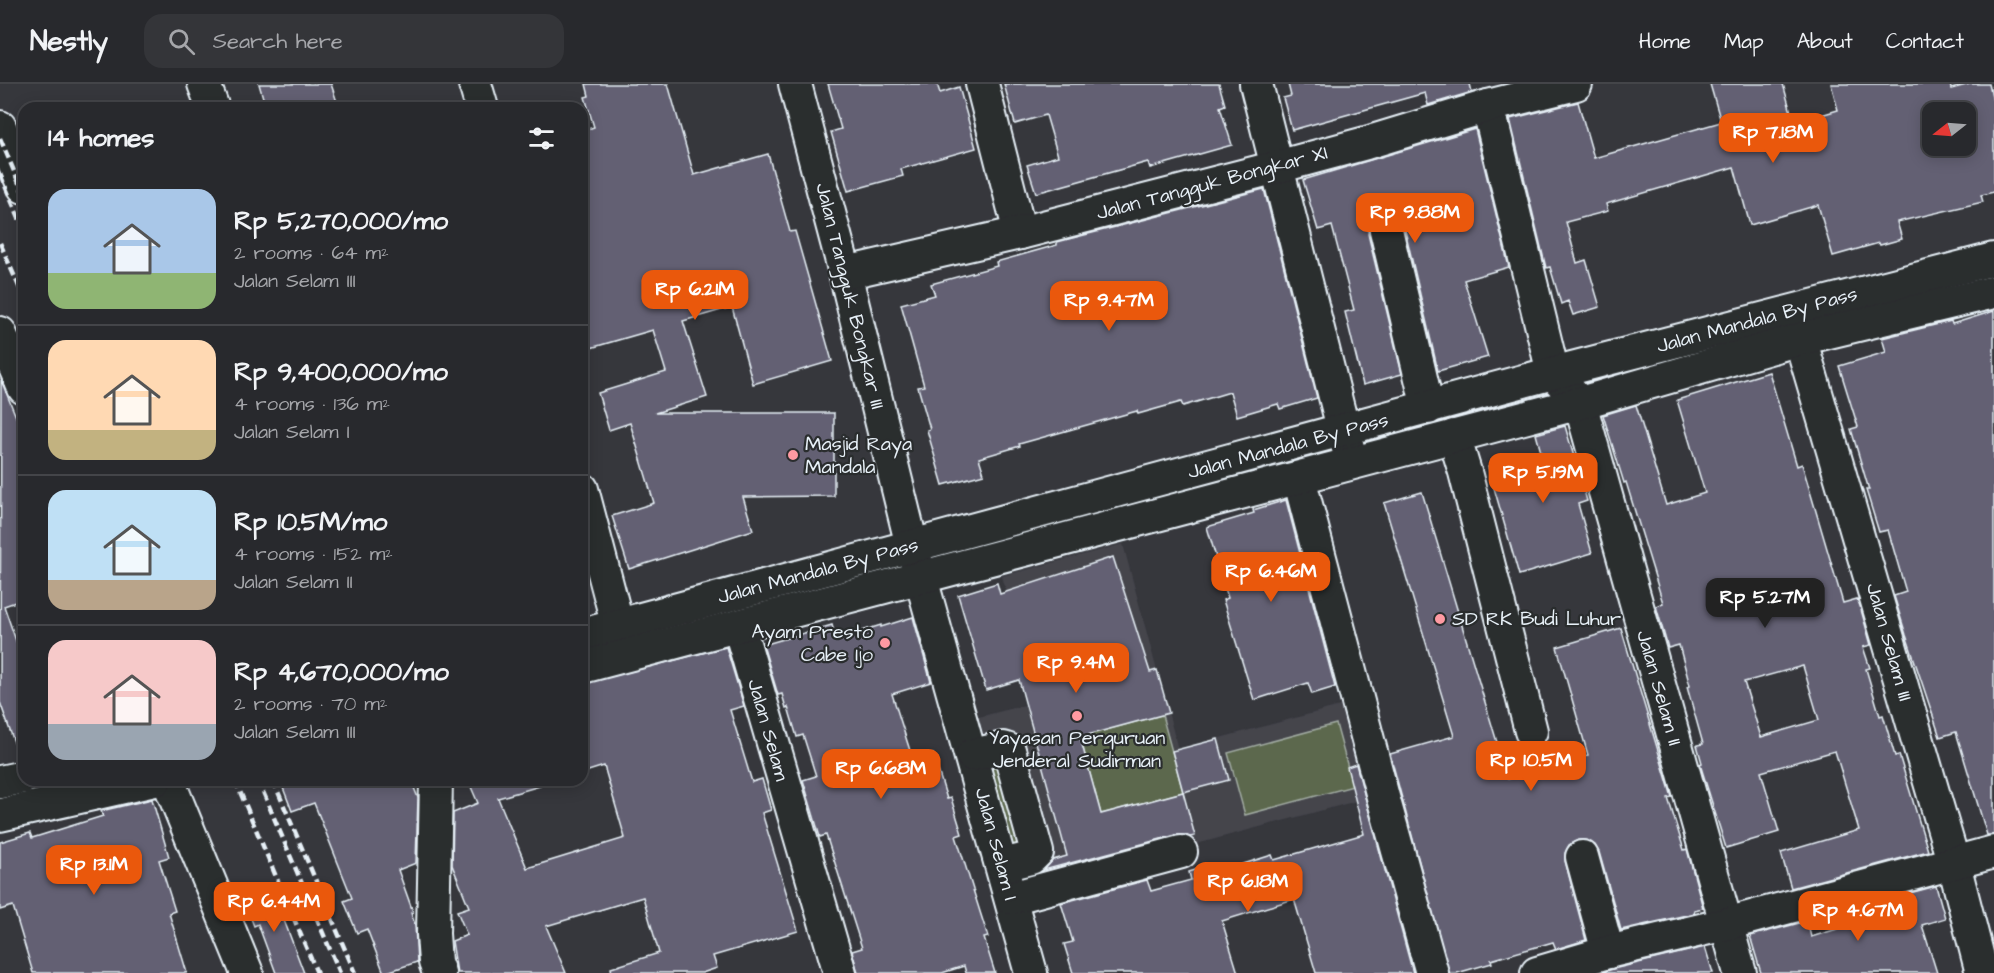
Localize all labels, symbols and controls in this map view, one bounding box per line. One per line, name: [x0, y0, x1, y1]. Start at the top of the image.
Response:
search box: [144, 14, 564, 68]
text: Nestly: [30, 22, 108, 61]
icon: search: [165, 25, 198, 58]
text: Search here: [213, 26, 343, 57]
text: Home: [1639, 27, 1691, 56]
text: Map: [1724, 27, 1764, 56]
text: About: [1797, 27, 1853, 56]
text: Contact: [1886, 27, 1964, 56]
north arrow: [1922, 102, 1976, 156]
map controls: [1922, 102, 1976, 156]
pin: Rp 7.18M: [1711, 113, 1835, 164]
text: Rp 7.18M: [1733, 118, 1813, 146]
text: 14 homes: [48, 120, 154, 156]
icon: filters: [525, 122, 558, 155]
street label: Jalan Tangguk Bongkar XI: [1093, 139, 1331, 228]
street label: Jalan Tangguk Bongkar III: [807, 180, 892, 412]
pin: Rp 9.88M: [1353, 193, 1477, 244]
text: Rp 9.88M: [1370, 198, 1460, 226]
text: Rp 5,270,000/mo: [234, 203, 448, 239]
icon: home: [96, 213, 168, 285]
text: 2 rooms · 64 m²: [234, 239, 389, 267]
text: Jalan Selam III: [234, 267, 356, 295]
pin: Rp 6.21M: [633, 270, 757, 321]
text: Rp 6.21M: [655, 275, 735, 303]
street label: Jalan Mandala By Pass: [1654, 280, 1861, 361]
pin: Rp 9.47M: [1047, 281, 1171, 332]
text: Rp 9.47M: [1064, 286, 1154, 314]
text: Rp 9,400,000/mo: [234, 354, 448, 390]
icon: home: [96, 364, 168, 436]
text: 4 rooms · 136 m²: [234, 390, 390, 418]
street label: Jalan Mandala By Pass: [1185, 406, 1392, 487]
text: Jalan Selam I: [234, 418, 350, 446]
place label: Masjid Raya Mandala: [805, 430, 912, 481]
marker: Masjid Raya Mandala: [786, 448, 800, 462]
pin: Rp 5.19M: [1481, 453, 1605, 504]
text: Rp 5.19M: [1503, 458, 1583, 486]
text: Rp 10.5M/mo: [234, 504, 387, 540]
icon: home: [96, 514, 168, 586]
street label: Jalan Mandala By Pass: [715, 531, 922, 612]
text: 4 rooms · 152 m²: [234, 540, 393, 568]
pin: Rp 6.46M: [1209, 552, 1333, 603]
text: Rp 6.46M: [1225, 557, 1317, 585]
text: Jalan Selam II: [234, 568, 353, 596]
pin: Rp 5.27M: [1703, 578, 1827, 629]
street label: Jalan Selam III: [1859, 580, 1919, 704]
text: Rp 5.27M: [1720, 583, 1810, 611]
place label: SD RK Budi Luhur: [1452, 605, 1621, 633]
marker: SD RK Budi Luhur: [1433, 612, 1447, 626]
place label: Ayam Presto Cabe Ijo: [751, 618, 873, 669]
street label: Jalan Selam II: [1629, 627, 1689, 749]
marker: Ayam Presto Cabe Ijo: [878, 636, 892, 650]
pin: Rp 9.4M: [1021, 643, 1131, 694]
text: Rp 9.4M: [1037, 648, 1115, 676]
text: Rp 4,670,000/mo: [234, 654, 449, 690]
icon: home: [96, 664, 168, 736]
street label: Jalan Selam: [740, 676, 796, 785]
text: 2 rooms · 70 m²: [234, 690, 387, 718]
marker: Yayasan Perguruan Jenderal Sudirman: [1070, 709, 1084, 723]
text: Jalan Selam III: [234, 718, 356, 746]
place label: Yayasan Perguruan Jenderal Sudirman: [989, 724, 1165, 775]
pin: Rp 10.5M: [1469, 741, 1593, 792]
text: Rp 10.5M: [1490, 746, 1572, 774]
pin: Rp 6.68M: [819, 749, 943, 800]
text: Rp 6.68M: [836, 754, 926, 782]
street label: Jalan Selam I: [968, 785, 1024, 903]
pin: Rp 13.1M: [32, 845, 156, 896]
text: Rp 13.1M: [60, 850, 128, 878]
pin: Rp 6.18M: [1186, 862, 1310, 913]
text: Rp 6.18M: [1208, 867, 1288, 895]
pin: Rp 6.44M: [212, 882, 336, 933]
text: Rp 6.44M: [228, 887, 320, 915]
pin: Rp 4.67M: [1796, 891, 1920, 942]
text: Rp 4.67M: [1812, 896, 1904, 924]

